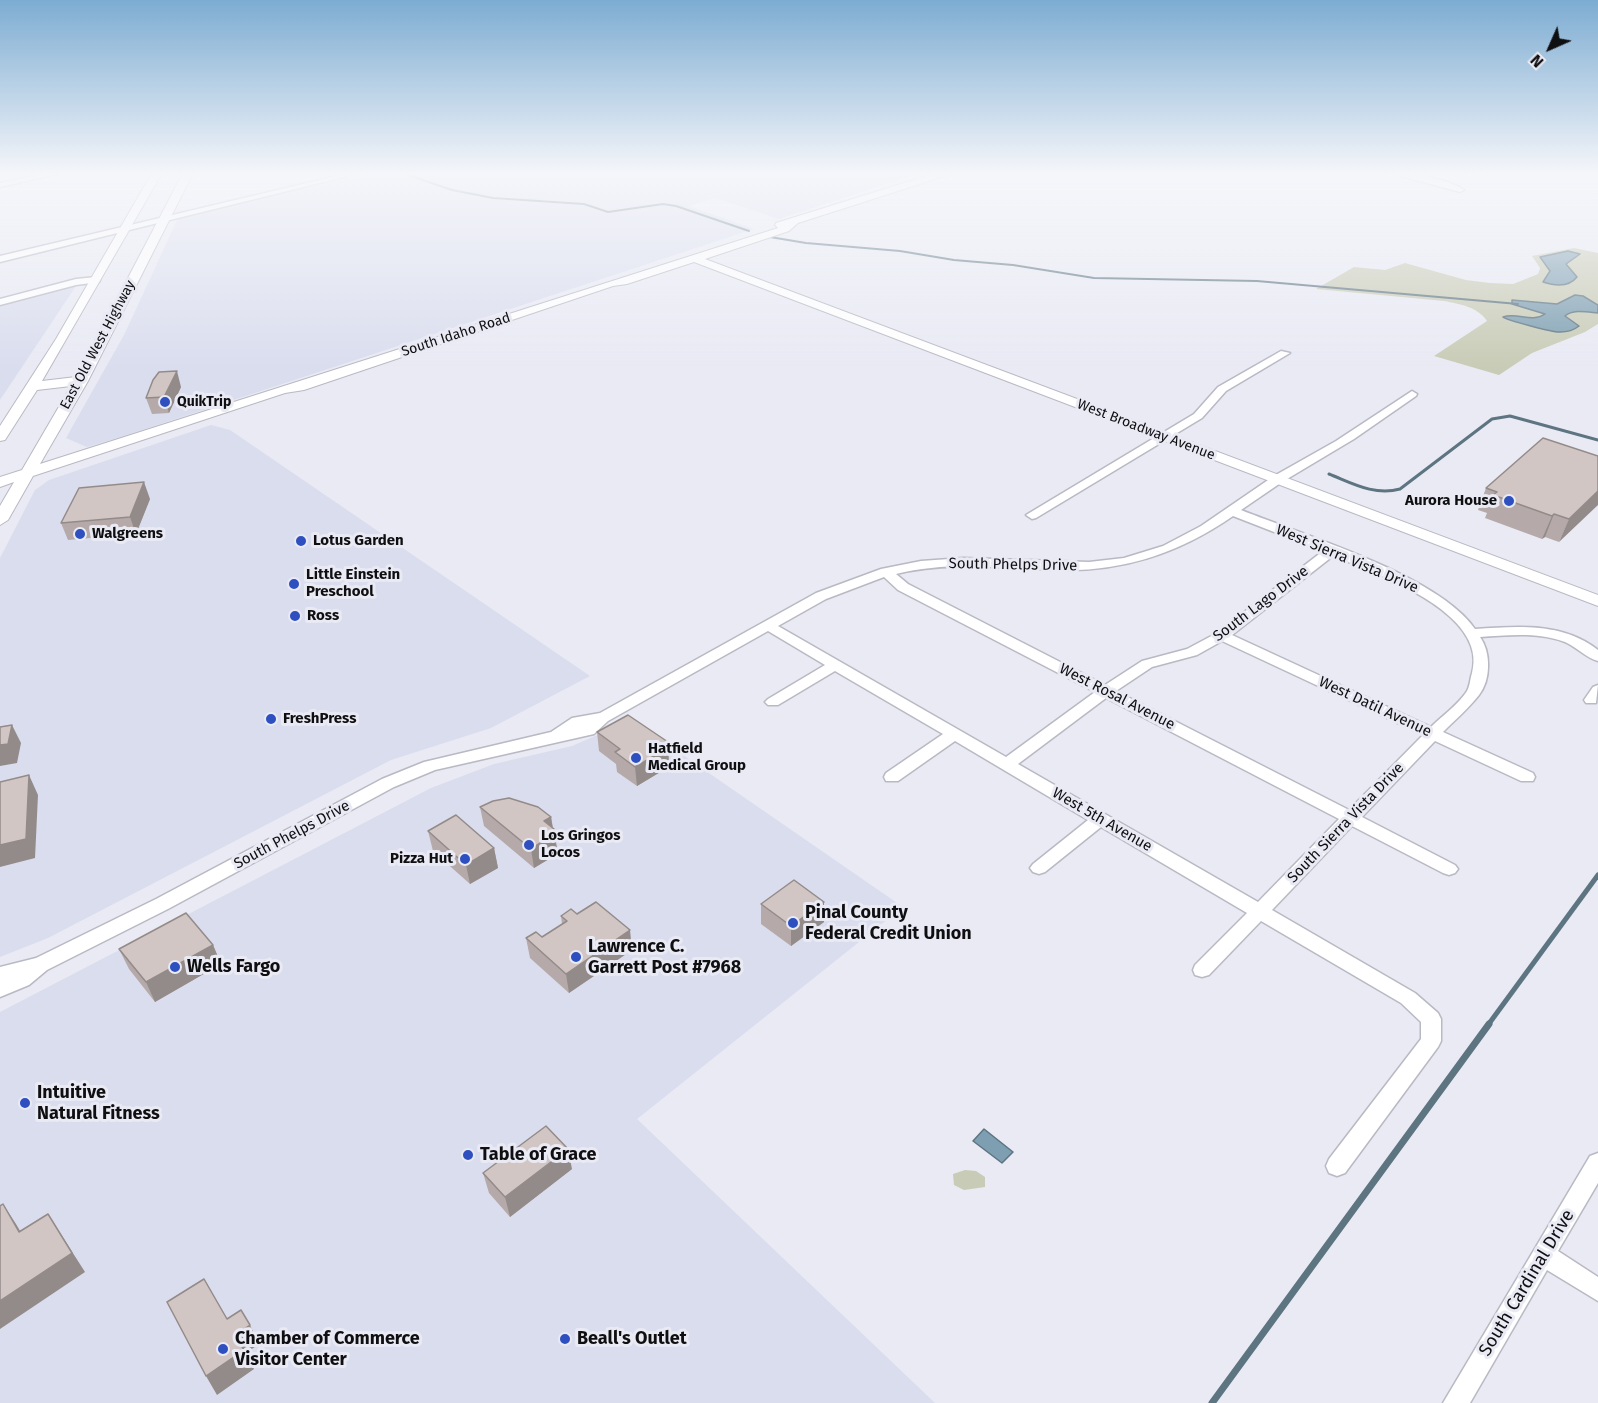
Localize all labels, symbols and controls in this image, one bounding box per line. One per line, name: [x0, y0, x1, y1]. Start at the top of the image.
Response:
north arrow: [1520, 18, 1580, 78]
text: N: [1526, 51, 1547, 72]
street label: East Old West Highway: [57, 278, 139, 412]
street label: South Idaho Road: [399, 309, 513, 361]
place label: QuikTrip: [177, 394, 231, 410]
marker: QuikTrip: [158, 395, 172, 409]
street label: West Broadway Avenue: [1075, 396, 1217, 464]
place label: Aurora House: [1405, 492, 1497, 510]
marker: Aurora House: [1502, 494, 1516, 508]
street label: West Sierra Vista Drive: [1273, 521, 1421, 597]
place label: Walgreens: [92, 525, 163, 543]
marker: Walgreens: [73, 527, 87, 541]
place label: Lotus Garden: [313, 532, 404, 550]
marker: Lotus Garden: [294, 534, 308, 548]
street label: South Phelps Drive: [949, 555, 1077, 575]
street label: South Lago Drive: [1210, 562, 1312, 646]
place label: Little Einstein Preschool: [306, 566, 400, 601]
marker: Little Einstein Preschool: [287, 577, 301, 591]
place label: Ross: [307, 607, 339, 625]
marker: Ross: [288, 609, 302, 623]
street label: West Rosal Avenue: [1056, 660, 1178, 734]
street label: West Datil Avenue: [1316, 673, 1434, 741]
place label: FreshPress: [283, 710, 356, 728]
marker: FreshPress: [264, 712, 278, 726]
place label: Hatfield Medical Group: [648, 740, 746, 775]
marker: Hatfield Medical Group: [629, 751, 643, 765]
street label: South Sierra Vista Drive: [1284, 759, 1408, 887]
street label: West 5th Avenue: [1049, 784, 1155, 856]
street label: South Phelps Drive: [231, 797, 353, 873]
place label: Los Gringos Locos: [541, 827, 620, 862]
marker: Los Gringos Locos: [522, 838, 536, 852]
place label: Pizza Hut: [390, 850, 453, 868]
marker: Pizza Hut: [458, 852, 472, 866]
place label: Pinal County Federal Credit Union: [805, 902, 972, 944]
marker: Pinal County Federal Credit Union: [786, 916, 800, 930]
place label: Lawrence C. Garrett Post #7968: [588, 936, 741, 978]
marker: Lawrence C. Garrett Post #7968: [569, 950, 583, 964]
place label: Wells Fargo: [187, 956, 280, 978]
marker: Wells Fargo: [168, 960, 182, 974]
place label: Intuitive Natural Fitness: [37, 1082, 160, 1124]
marker: Intuitive Natural Fitness: [18, 1096, 32, 1110]
place label: Table of Grace: [480, 1144, 596, 1166]
marker: Table of Grace: [461, 1148, 475, 1162]
street label: South Cardinal Drive: [1475, 1206, 1579, 1360]
place label: Chamber of Commerce Visitor Center: [235, 1328, 420, 1370]
place label: Beall's Outlet: [577, 1328, 687, 1350]
marker: Beall's Outlet: [558, 1332, 572, 1346]
marker: Chamber of Commerce Visitor Center: [216, 1342, 230, 1356]

